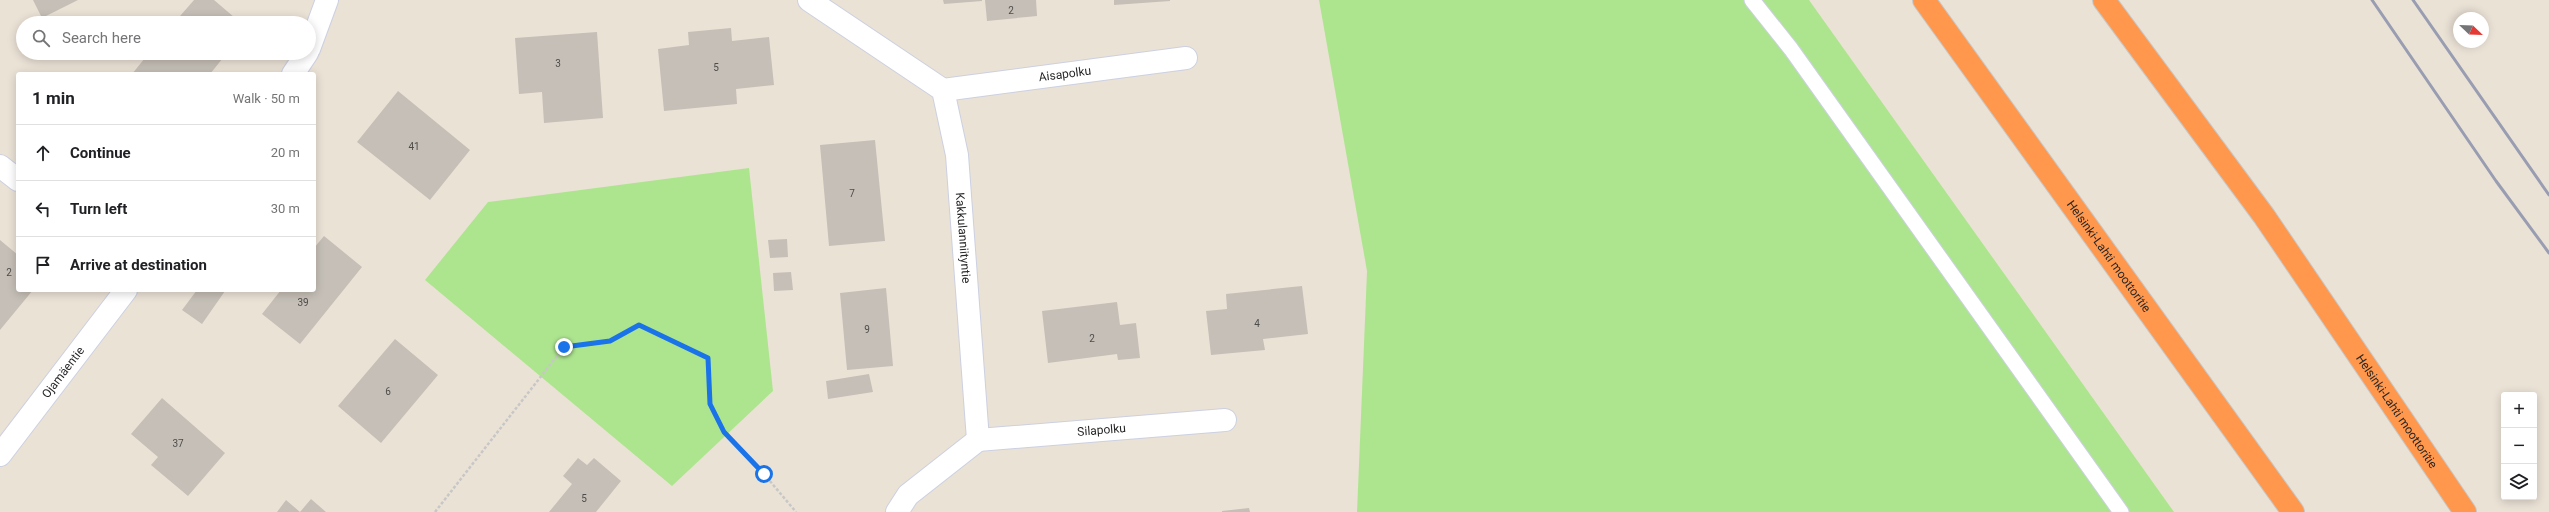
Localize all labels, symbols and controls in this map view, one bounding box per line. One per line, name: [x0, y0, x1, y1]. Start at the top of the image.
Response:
house number: 2: [1008, 5, 1014, 16]
north arrow: [2453, 12, 2489, 48]
search box: [16, 16, 316, 60]
icon: search: [30, 27, 52, 49]
text: Search here: [62, 29, 141, 47]
house number: 3: [555, 58, 561, 69]
house number: 5: [713, 62, 719, 73]
street label: Aisapolku: [1038, 64, 1092, 84]
text: 1 min: [32, 88, 75, 108]
text: Walk · 50 m: [233, 91, 300, 106]
house number: 41: [408, 141, 420, 152]
icon: ahead: [32, 142, 54, 164]
text: Continue: [70, 144, 131, 162]
text: 20 m: [271, 145, 300, 160]
house number: 7: [849, 188, 855, 199]
street label: Kakkulanniityntie: [953, 192, 973, 284]
icon: left: [32, 198, 54, 220]
street label: Helsinki-Lahti moottoritie: [2064, 198, 2154, 315]
text: Turn left: [70, 200, 127, 218]
text: 30 m: [271, 201, 300, 216]
icon: arrive: [32, 254, 54, 276]
text: Arrive at destination: [70, 256, 207, 274]
house number: 2: [6, 267, 12, 278]
house number: 39: [297, 297, 309, 308]
house number: 4: [1254, 318, 1260, 329]
house number: 9: [864, 324, 870, 335]
house number: 2: [1089, 333, 1095, 344]
route end: [555, 338, 573, 356]
street label: Ojamäentie: [39, 344, 87, 401]
street label: Helsinki-Lahti moottoritie: [2353, 352, 2440, 471]
house number: 6: [385, 386, 391, 397]
map controls: [2501, 392, 2537, 500]
button: +: [2501, 392, 2537, 428]
street label: Silapolku: [1077, 421, 1126, 439]
button: −: [2501, 428, 2537, 464]
house number: 37: [172, 438, 184, 449]
button: layers: [2501, 464, 2537, 500]
route start: [755, 465, 773, 483]
house number: 5: [581, 493, 587, 504]

